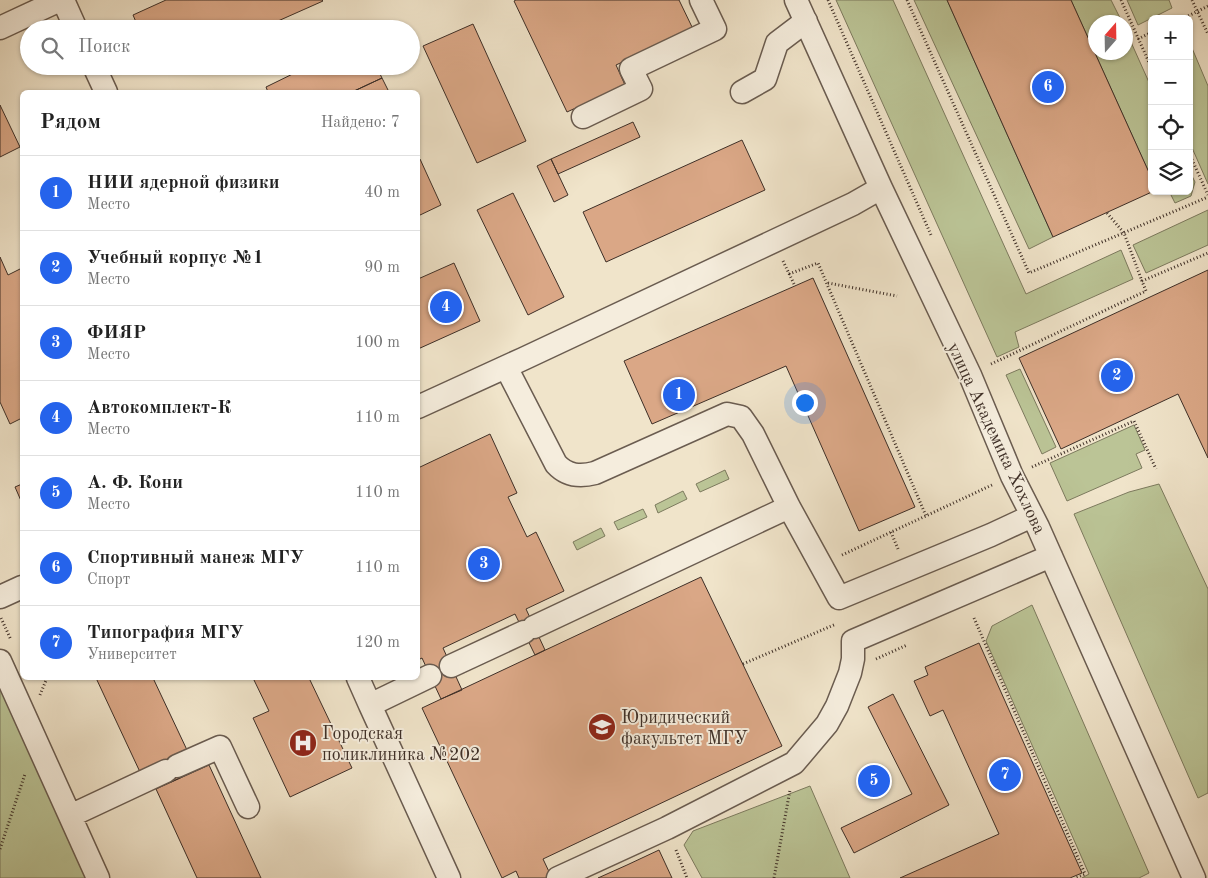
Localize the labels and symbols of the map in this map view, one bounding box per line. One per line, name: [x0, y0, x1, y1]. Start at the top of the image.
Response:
north arrow: [1088, 15, 1133, 60]
pin: 6: [1032, 68, 1064, 106]
pin: 4: [430, 288, 462, 326]
street label: улица Академика Хохлова: [944, 340, 1049, 537]
pin: 2: [1101, 357, 1133, 395]
pin: 1: [663, 376, 695, 414]
your location: [792, 390, 818, 416]
pin: 3: [468, 545, 500, 583]
place label: Юридический факультет МГУ: [621, 709, 748, 749]
school or university icon: Юридический факультет МГУ: [587, 712, 617, 742]
place label: Городская поликлиника №202: [322, 725, 480, 764]
hospital icon: Городская поликлиника №202: [288, 728, 318, 758]
pin: 7: [989, 756, 1021, 794]
pin: 5: [858, 762, 890, 800]

